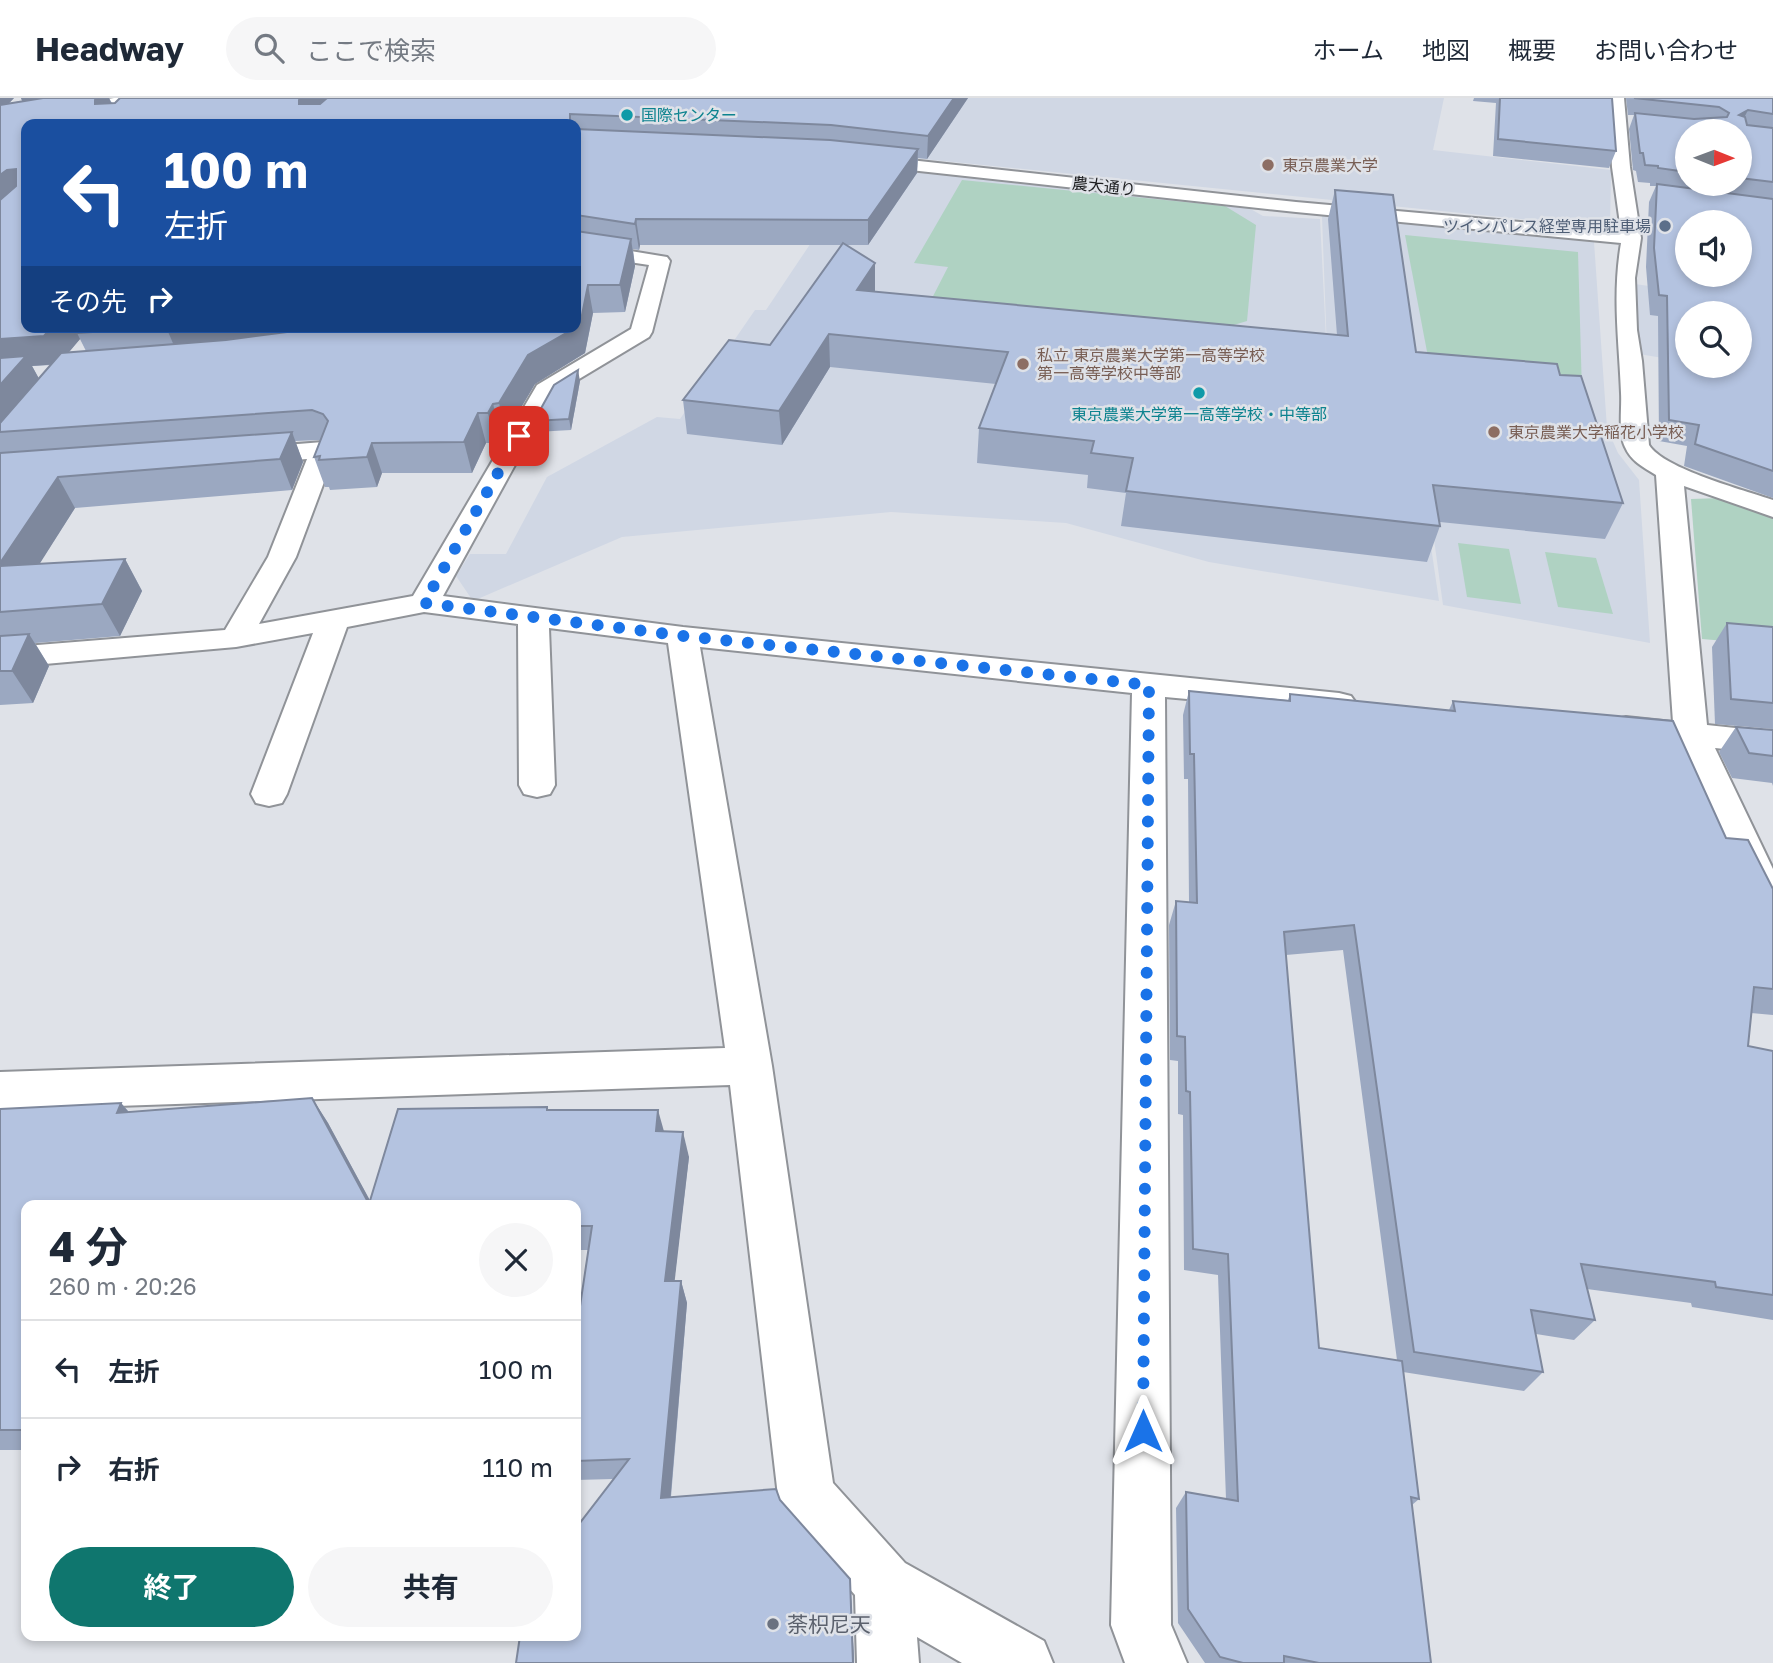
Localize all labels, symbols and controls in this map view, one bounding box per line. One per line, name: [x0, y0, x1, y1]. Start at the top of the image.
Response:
search box: [226, 17, 716, 80]
text: Headway: [35, 29, 184, 68]
icon: search: [250, 29, 288, 67]
text: ここで検索: [306, 35, 436, 66]
text: ホーム: [1313, 35, 1384, 64]
text: 地図: [1422, 35, 1470, 64]
text: 概要: [1508, 35, 1556, 64]
text: お問い合わせ: [1594, 35, 1738, 64]
place label: 国際センター: [641, 105, 737, 125]
marker: 国際センター: [619, 107, 635, 123]
north arrow: [1675, 119, 1752, 196]
map controls: [1675, 119, 1752, 378]
text: 100 m: [164, 140, 308, 199]
icon: left: [49, 147, 140, 238]
place label: 東京農業大学: [1282, 155, 1378, 175]
marker: 東京農業大学: [1260, 157, 1276, 173]
street label: 農大通り: [1071, 173, 1137, 199]
text: 左折: [164, 206, 228, 244]
button: sound: [1675, 210, 1752, 287]
place label: ツインパレス経堂専用駐車場: [1443, 216, 1651, 236]
marker: ツインパレス経堂専用駐車場: [1657, 218, 1673, 234]
icon: right: [141, 280, 179, 318]
text: その先: [49, 286, 127, 317]
button: search: [1675, 301, 1752, 378]
place label: 私立 東京農業大学第一高等学校 第一高等学校中等部: [1037, 345, 1265, 383]
marker: 私立 東京農業大学第一高等学校 第一高等学校中等部: [1015, 356, 1031, 372]
marker: 東京農業大学第一高等学校・中等部: [1191, 385, 1207, 401]
place label: 東京農業大学第一高等学校・中等部: [1071, 404, 1327, 424]
pin: [489, 406, 549, 466]
icon: arrive: [500, 417, 538, 455]
place label: 東京農業大学稲花小学校: [1508, 422, 1684, 442]
marker: 東京農業大学稲花小学校: [1486, 424, 1502, 440]
text: 4 分: [49, 1221, 128, 1271]
button: close: [479, 1223, 553, 1297]
text: 260 m · 20:26: [49, 1272, 197, 1300]
icon: left: [49, 1350, 87, 1388]
text: 100 m: [479, 1354, 553, 1385]
text: 左折: [108, 1356, 160, 1387]
position arrow: [1106, 1394, 1180, 1468]
icon: right: [49, 1448, 87, 1486]
text: 110 m: [482, 1452, 553, 1483]
text: 右折: [108, 1454, 160, 1485]
button: 終了: [49, 1547, 294, 1627]
button: 共有: [308, 1547, 553, 1627]
place label: 荼枳尼天: [787, 1611, 871, 1637]
marker: 荼枳尼天: [765, 1616, 781, 1632]

